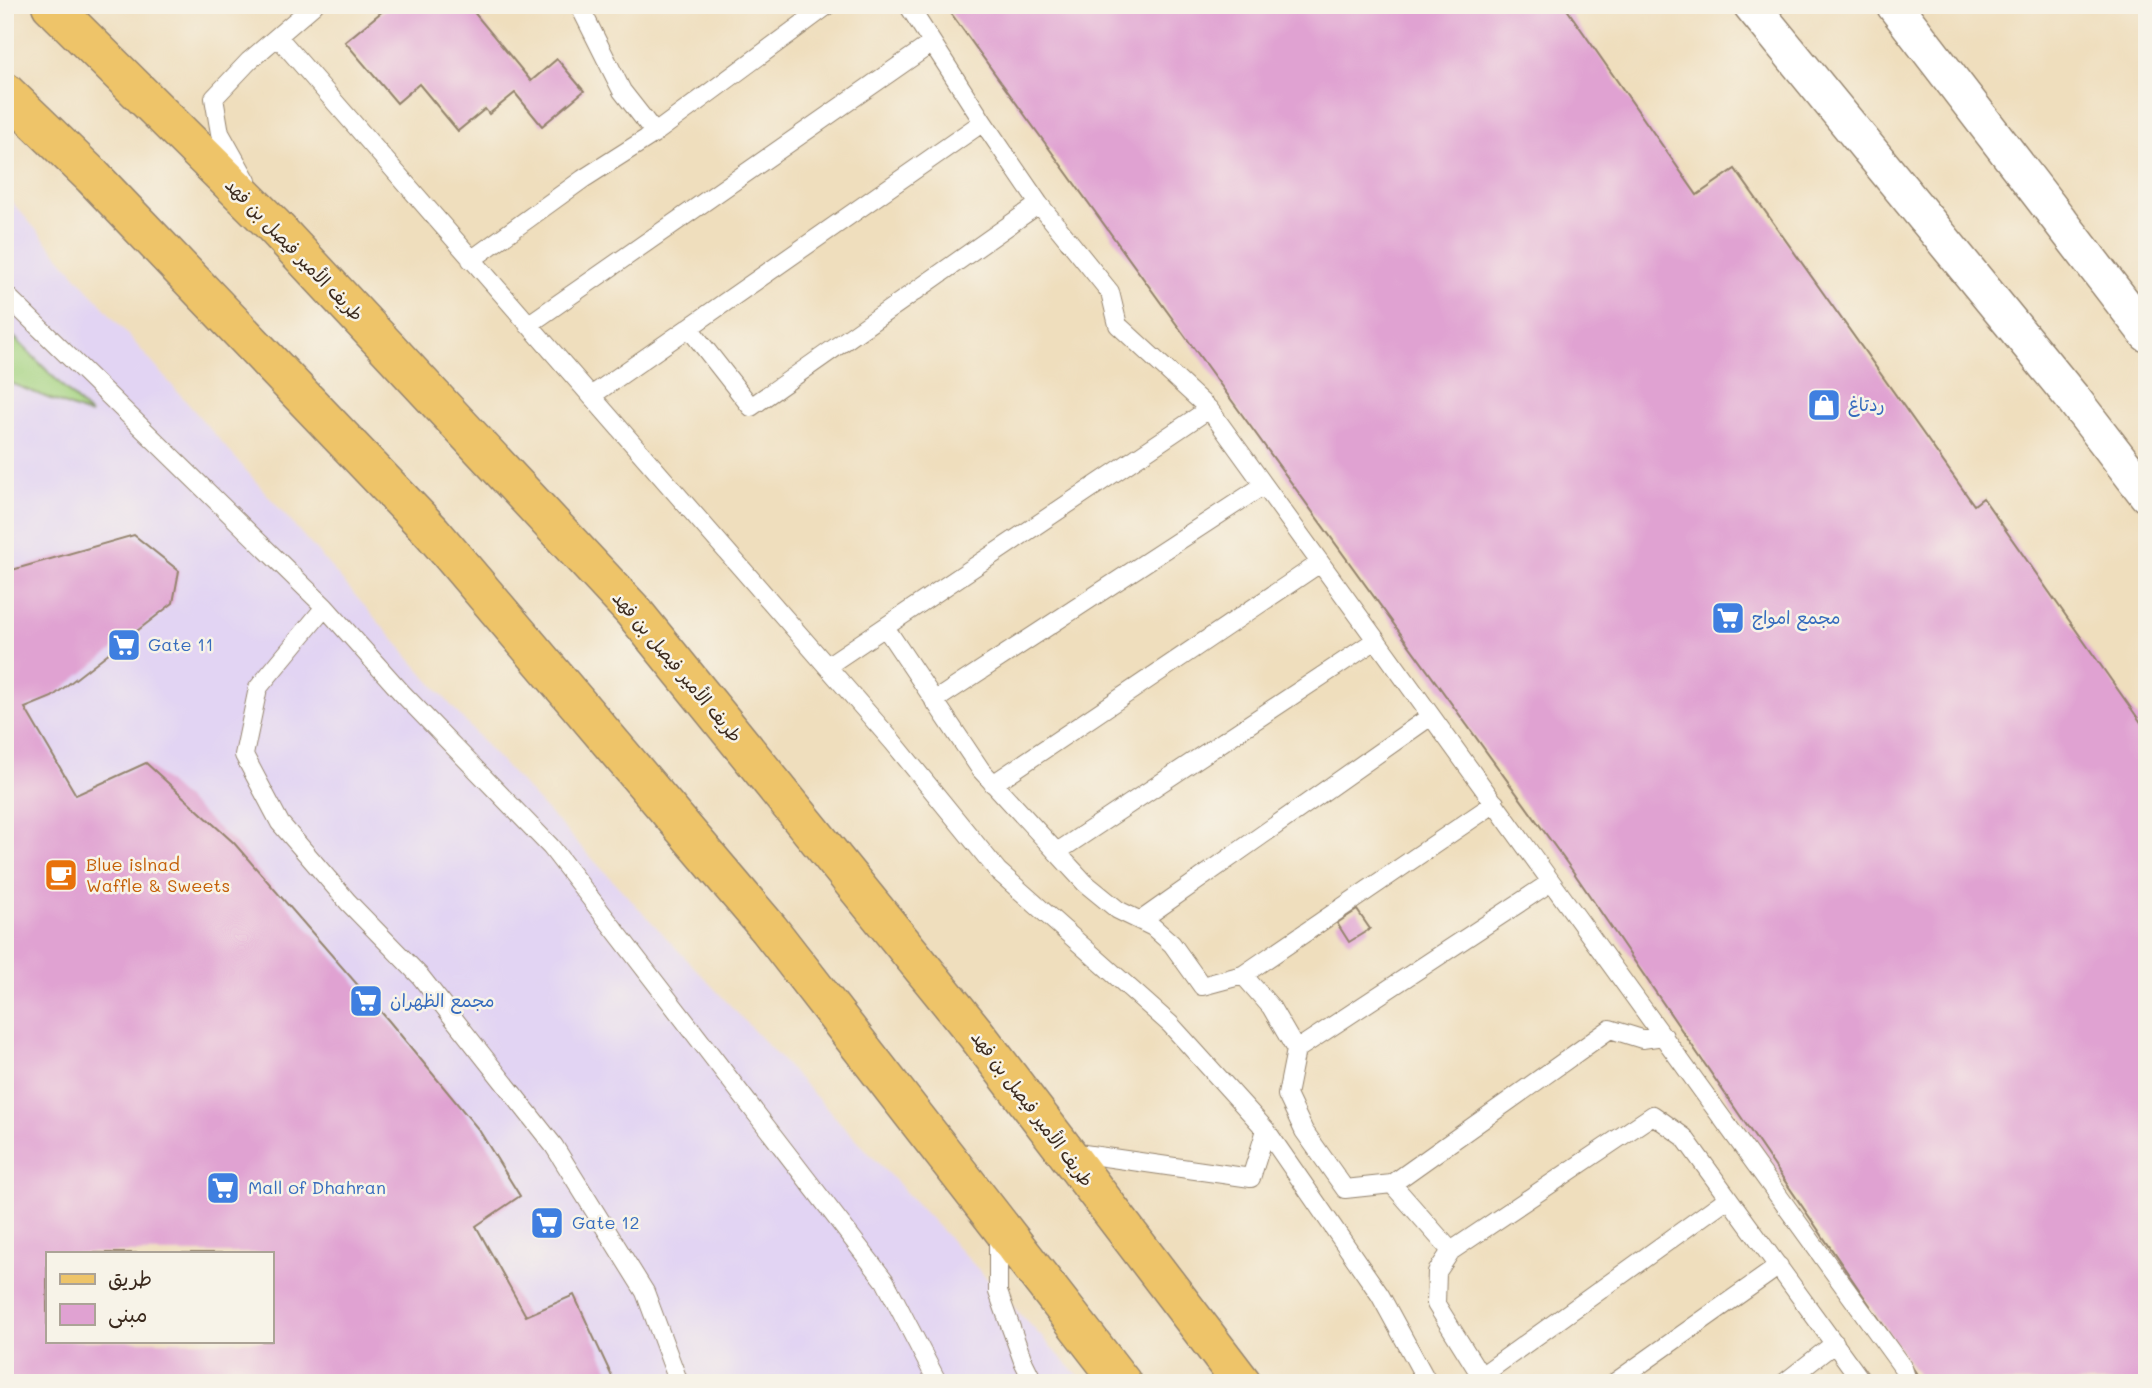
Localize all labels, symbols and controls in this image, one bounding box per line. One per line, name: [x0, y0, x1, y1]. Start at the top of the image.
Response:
street label: طريف الأمير فيصل بن فهد: [220, 173, 369, 326]
shop icon: ردتاغ: [1805, 386, 1843, 424]
place label: ردتاغ: [1848, 392, 1885, 417]
street label: طريف الأمير فيصل بن فهد: [608, 586, 748, 747]
supermarket icon: مجمع امواج: [1709, 599, 1747, 637]
place label: مجمع امواج: [1752, 605, 1841, 631]
supermarket icon: Gate 11: [105, 626, 143, 664]
place label: Gate 11: [148, 632, 213, 656]
place label: Blue islnad Waffle & Sweets: [86, 852, 230, 897]
cafe icon: Blue islnad Waffle & Sweets: [42, 856, 80, 894]
supermarket icon: مجمع الظهران: [347, 982, 385, 1020]
place label: مجمع الظهران: [390, 988, 495, 1014]
street label: طريف الأمير فيصل بن فهد: [966, 1026, 1099, 1191]
supermarket icon: Mall of Dhahran: [204, 1169, 242, 1207]
place label: Mall of Dhahran: [248, 1175, 386, 1199]
supermarket icon: Gate 12: [528, 1204, 566, 1242]
place label: Gate 12: [572, 1210, 639, 1234]
legend: [46, 1252, 273, 1342]
text: طريق: [108, 1264, 152, 1291]
text: مبنى: [108, 1300, 147, 1329]

